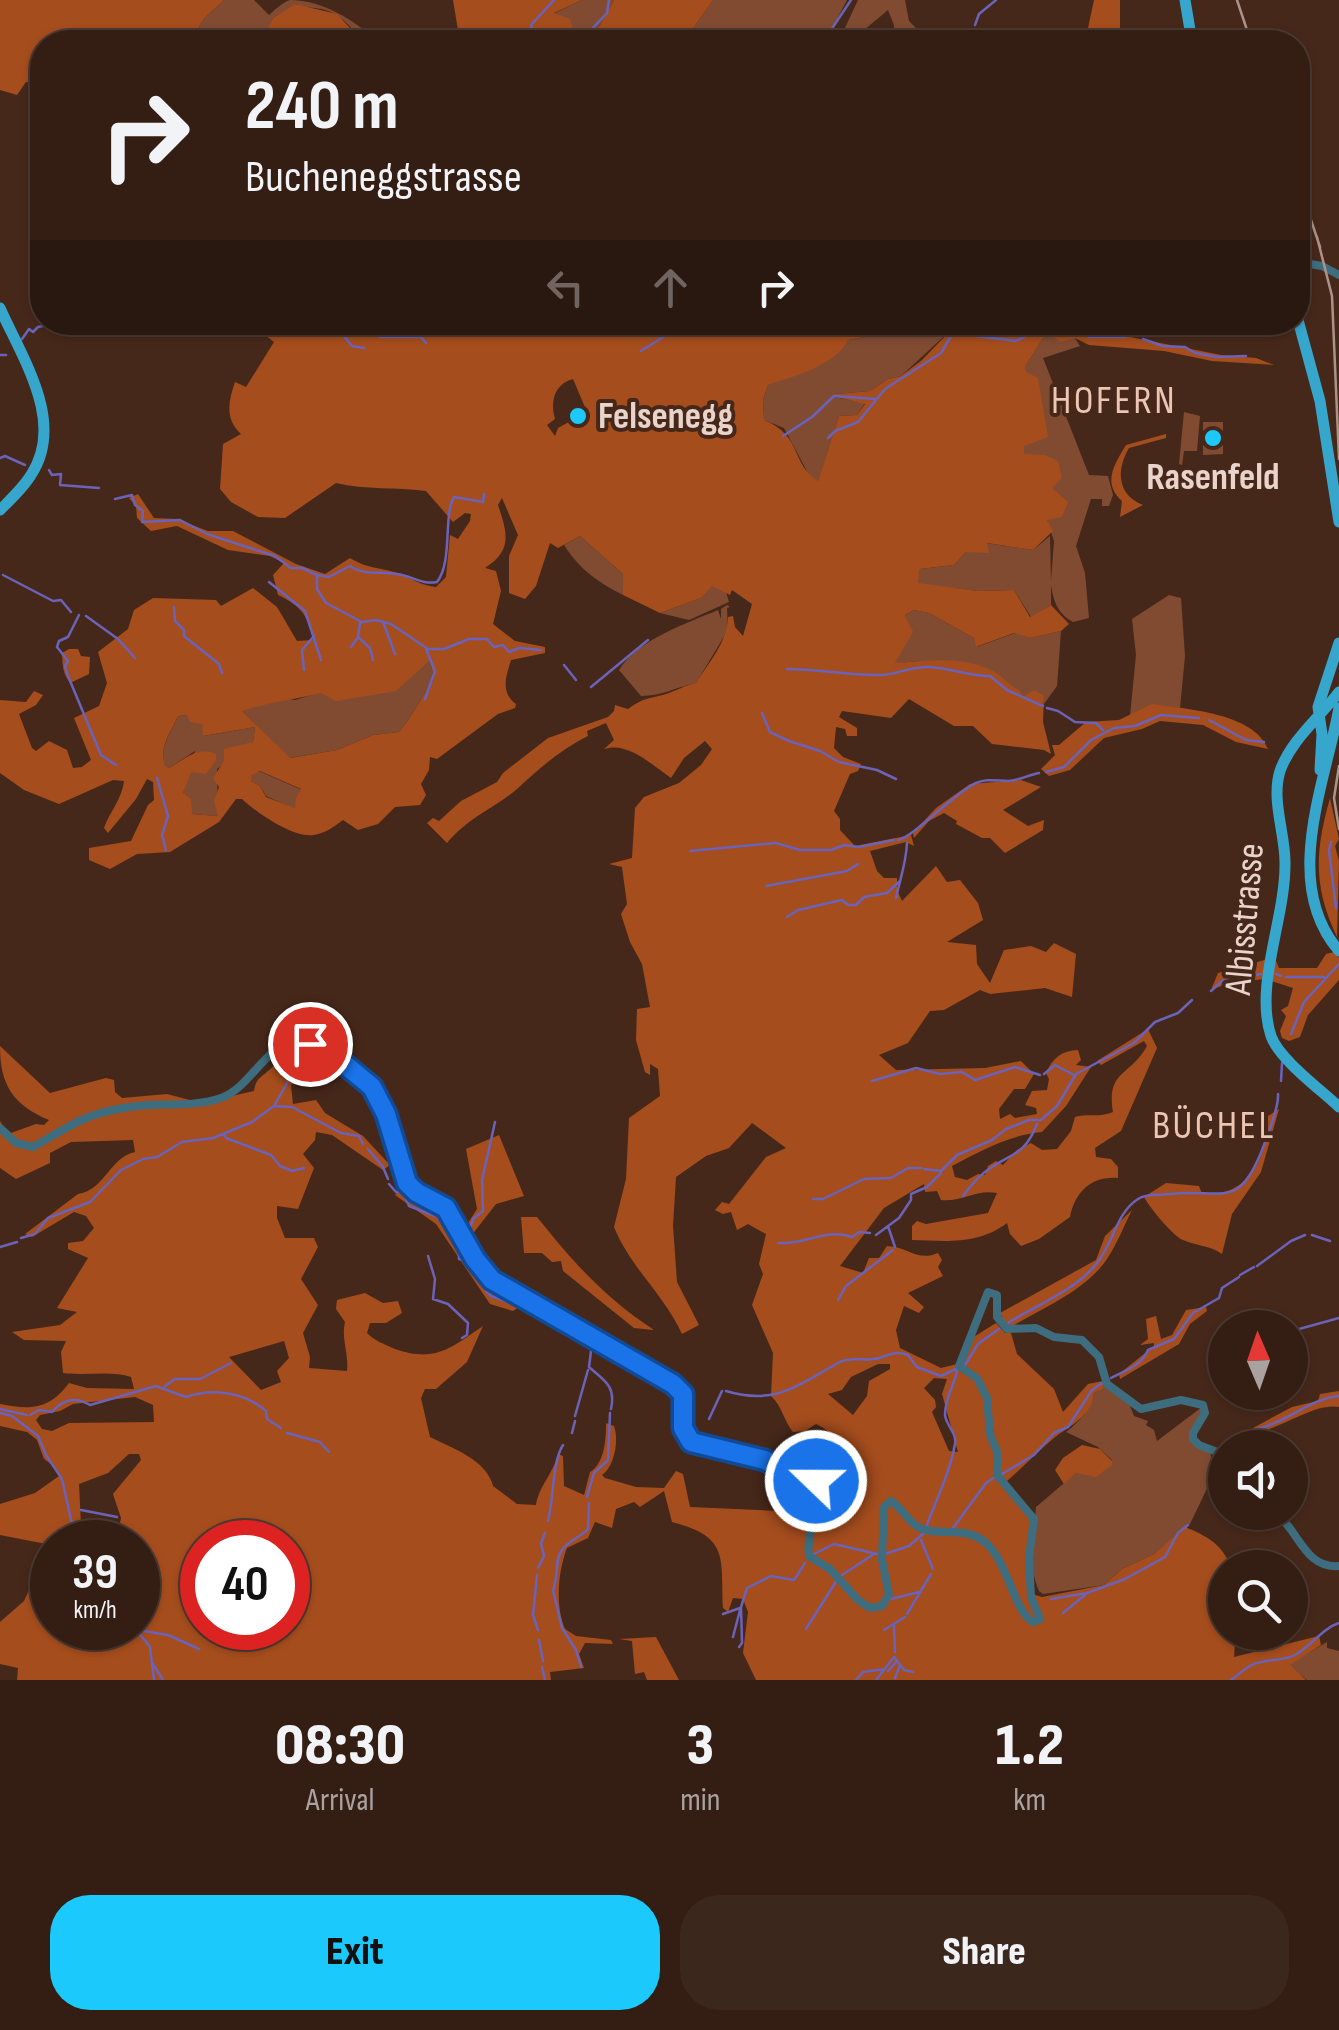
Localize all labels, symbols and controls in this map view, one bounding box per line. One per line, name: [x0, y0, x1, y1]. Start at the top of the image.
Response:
text: 240 m: [245, 65, 399, 149]
icon: right: [80, 70, 210, 200]
text: Bucheneggstrasse: [245, 150, 522, 205]
icon: left: [538, 260, 593, 315]
icon: ahead: [643, 260, 698, 315]
icon: right: [748, 260, 803, 315]
district label: HOFERN: [1051, 377, 1177, 425]
place label: Felsenegg: [598, 394, 733, 439]
marker: Felsenegg: [567, 405, 589, 427]
marker: Rasenfeld: [1202, 427, 1224, 449]
place label: Rasenfeld: [1146, 455, 1280, 500]
street label: Albisstrasse: [1216, 841, 1274, 998]
pin: [268, 1002, 353, 1087]
icon: arrive: [283, 1017, 338, 1072]
district label: BÜCHEL: [1152, 1102, 1276, 1150]
north arrow: [1208, 1310, 1308, 1410]
map controls: [1208, 1310, 1308, 1650]
position arrow: [764, 1429, 868, 1533]
button: sound: [1208, 1430, 1308, 1530]
speed limit sign: 40: [180, 1520, 310, 1650]
text: 39: [72, 1543, 118, 1603]
button: search: [1208, 1550, 1308, 1650]
text: km/h: [73, 1595, 117, 1626]
text: 08:30: [275, 1710, 405, 1782]
text: 3: [686, 1710, 714, 1782]
text: 1.2: [995, 1710, 1064, 1782]
text: Arrival: [306, 1781, 374, 1820]
text: min: [680, 1781, 720, 1820]
text: km: [1013, 1781, 1046, 1820]
button: Exit: [50, 1895, 660, 2010]
button: Share: [680, 1895, 1289, 2010]

